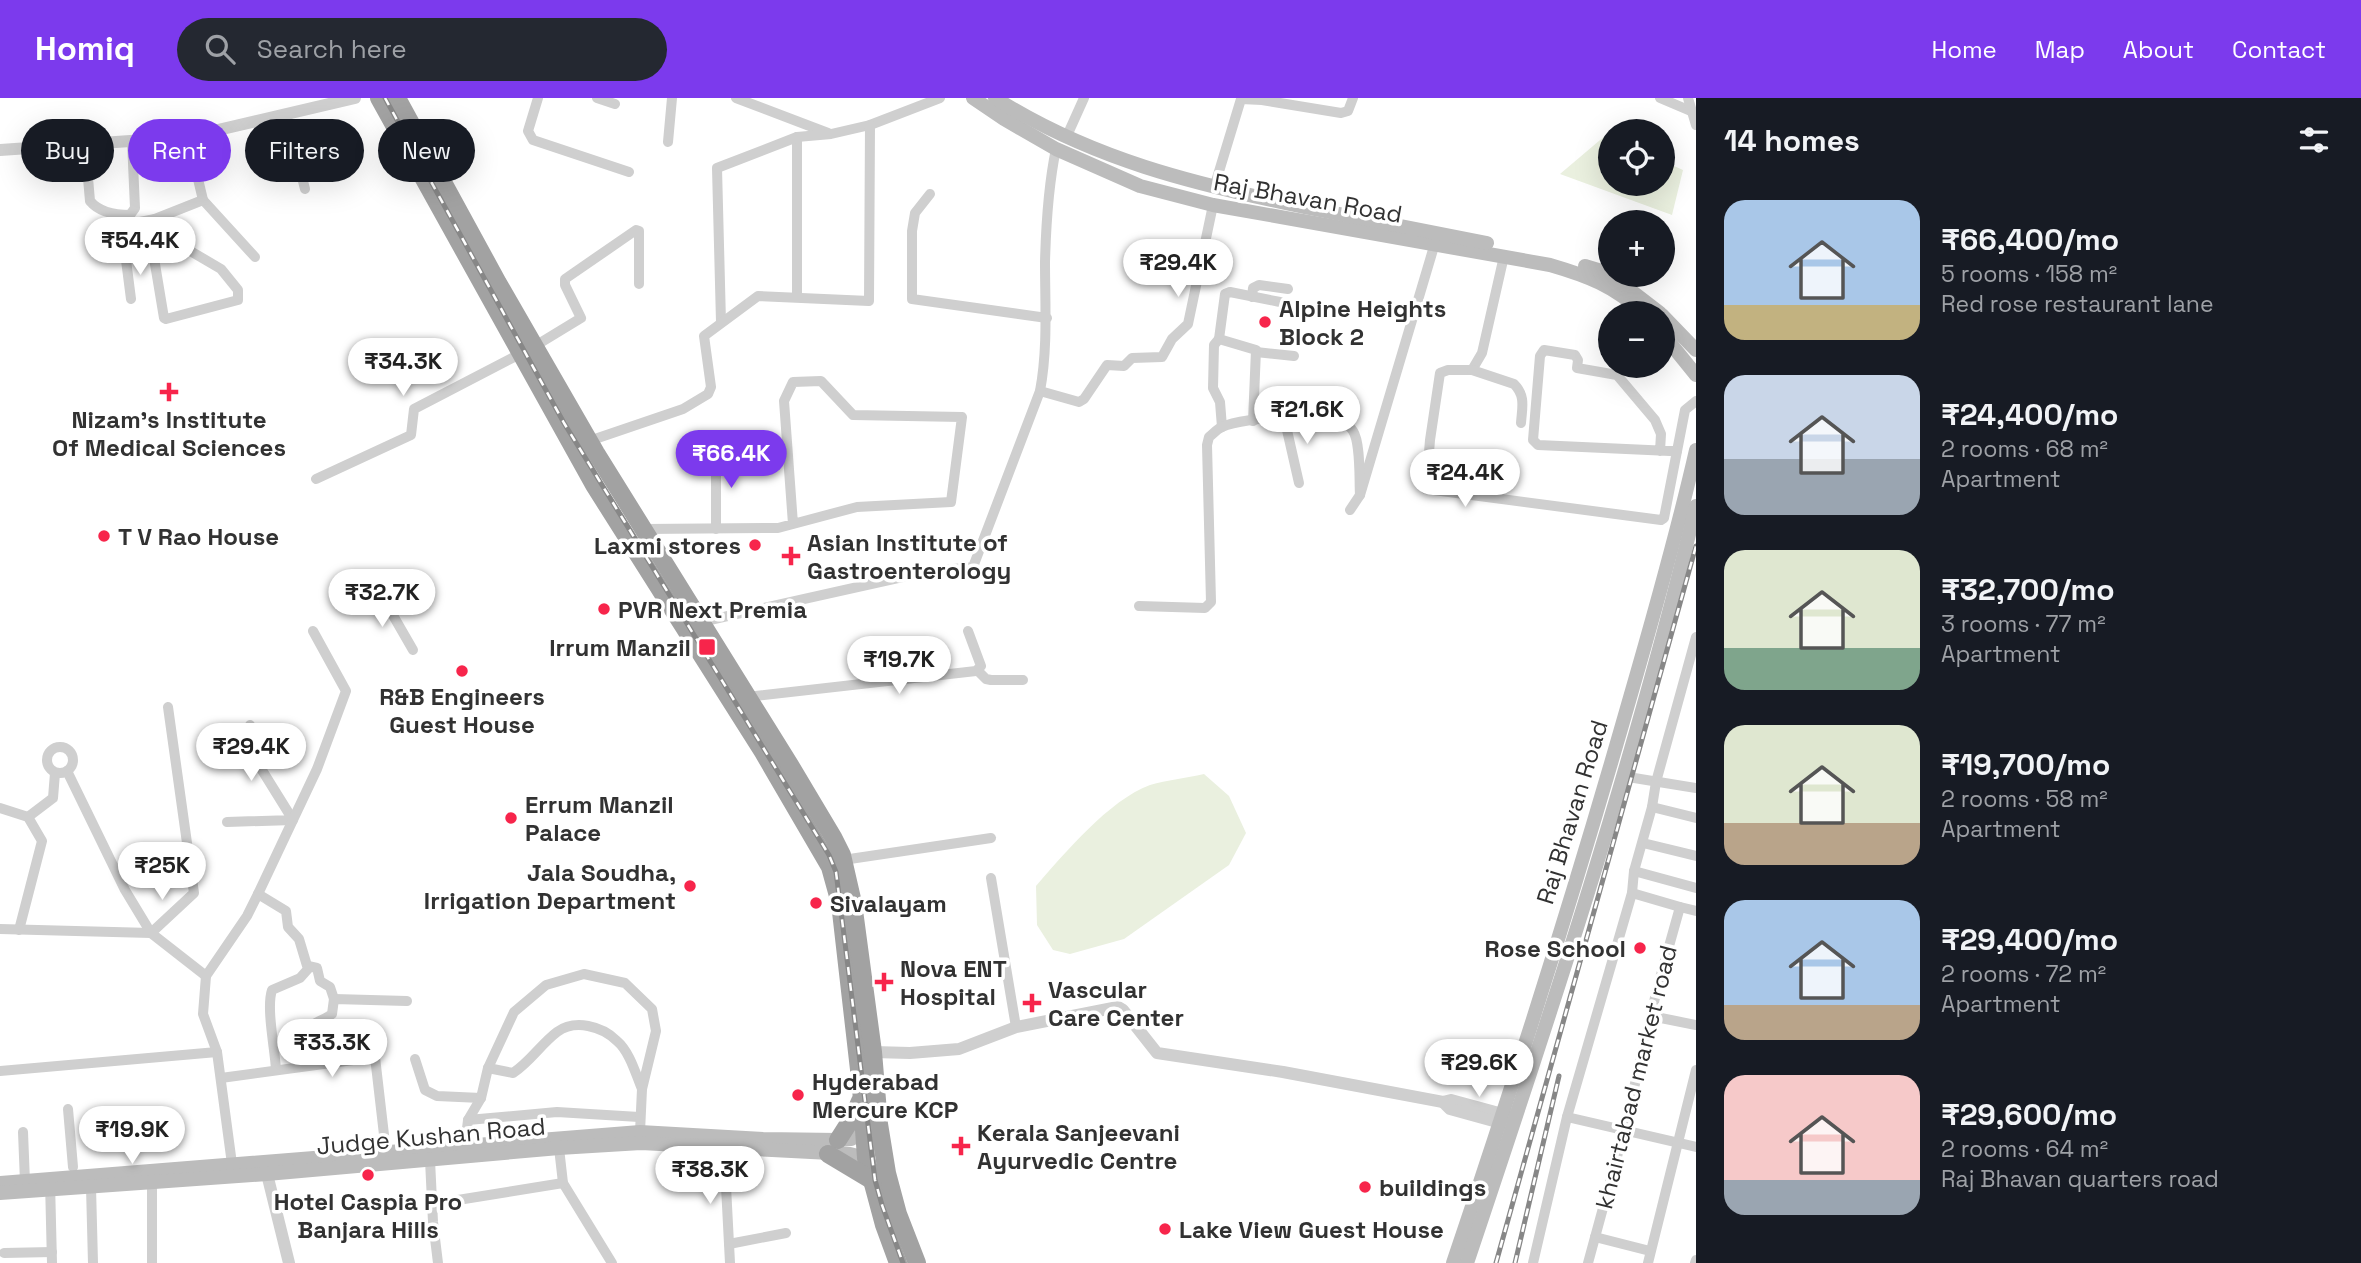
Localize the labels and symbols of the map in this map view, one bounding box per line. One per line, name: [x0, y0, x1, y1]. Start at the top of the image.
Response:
street label: Raj Bhavan Road: [1211, 166, 1405, 230]
pin: ₹54.4K: [83, 218, 197, 277]
pin: ₹29.4K: [1121, 240, 1235, 299]
place label: Alpine Heights Block 2: [1279, 293, 1446, 352]
marker: Alpine Heights Block 2: [1257, 314, 1273, 330]
pin: ₹34.3K: [346, 338, 460, 398]
marker: Nizam's Institute Of Medical Sciences: [159, 382, 179, 402]
pin: ₹21.6K: [1250, 386, 1364, 446]
place label: Nizam's Institute Of Medical Sciences: [52, 404, 286, 463]
pin: ₹66.4K: [674, 430, 788, 490]
pin: ₹24.4K: [1408, 450, 1522, 509]
place label: T V Rao House: [118, 521, 279, 552]
place label: Asian Institute of Gastroenterology: [807, 527, 1011, 586]
marker: T V Rao House: [96, 528, 112, 544]
place label: Laxmi stores: [594, 530, 741, 561]
marker: Laxmi stores: [747, 537, 763, 553]
marker: Asian Institute of Gastroenterology: [781, 546, 801, 566]
pin: ₹32.7K: [325, 570, 439, 629]
place label: PVR Next Premia: [618, 594, 807, 625]
marker: PVR Next Premia: [596, 601, 612, 617]
place label: Irrum Manzil: [549, 632, 691, 663]
pin: ₹19.7K: [842, 636, 956, 696]
marker: Irrum Manzil: [697, 637, 717, 657]
marker: R&B Engineers Guest House: [454, 663, 470, 679]
place label: R&B Engineers Guest House: [379, 681, 545, 740]
street label: Raj Bhavan Road: [1529, 716, 1615, 908]
pin: ₹29.4K: [194, 724, 308, 783]
place label: Errum Manzil Palace: [525, 789, 674, 848]
marker: Errum Manzil Palace: [503, 810, 519, 826]
pin: ₹25K: [121, 842, 203, 902]
place label: Jala Soudha, Irrigation Department: [424, 857, 676, 916]
marker: Jala Soudha, Irrigation Department: [682, 878, 698, 894]
place label: Sivalayam: [830, 888, 947, 919]
marker: Sivalayam: [808, 895, 824, 911]
place label: Rose School: [1484, 933, 1626, 964]
marker: Rose School: [1632, 940, 1648, 956]
street label: khairtabad market road: [1588, 942, 1684, 1212]
place label: Nova ENT Hospital: [900, 953, 1007, 1012]
marker: Nova ENT Hospital: [874, 972, 894, 992]
place label: Vascular Care Center: [1048, 974, 1184, 1033]
marker: Vascular Care Center: [1022, 993, 1042, 1013]
pin: ₹33.3K: [275, 1020, 389, 1079]
pin: ₹29.6K: [1422, 1040, 1536, 1099]
place label: Hyderabad Mercure KCP: [812, 1066, 958, 1125]
marker: Hyderabad Mercure KCP: [790, 1087, 806, 1103]
pin: ₹19.9K: [75, 1107, 189, 1166]
street label: Judge Kushan Road: [315, 1111, 547, 1161]
place label: Kerala Sanjeevani Ayurvedic Centre: [977, 1117, 1180, 1176]
marker: Kerala Sanjeevani Ayurvedic Centre: [951, 1136, 971, 1156]
pin: ₹38.3K: [653, 1146, 767, 1206]
marker: Hotel Caspia Pro Banjara Hills: [360, 1167, 376, 1183]
place label: buildings: [1379, 1172, 1486, 1203]
marker: buildings: [1357, 1179, 1373, 1195]
place label: Hotel Caspia Pro Banjara Hills: [274, 1186, 462, 1245]
place label: Lake View Guest House: [1179, 1214, 1444, 1245]
marker: Lake View Guest House: [1157, 1221, 1173, 1237]

